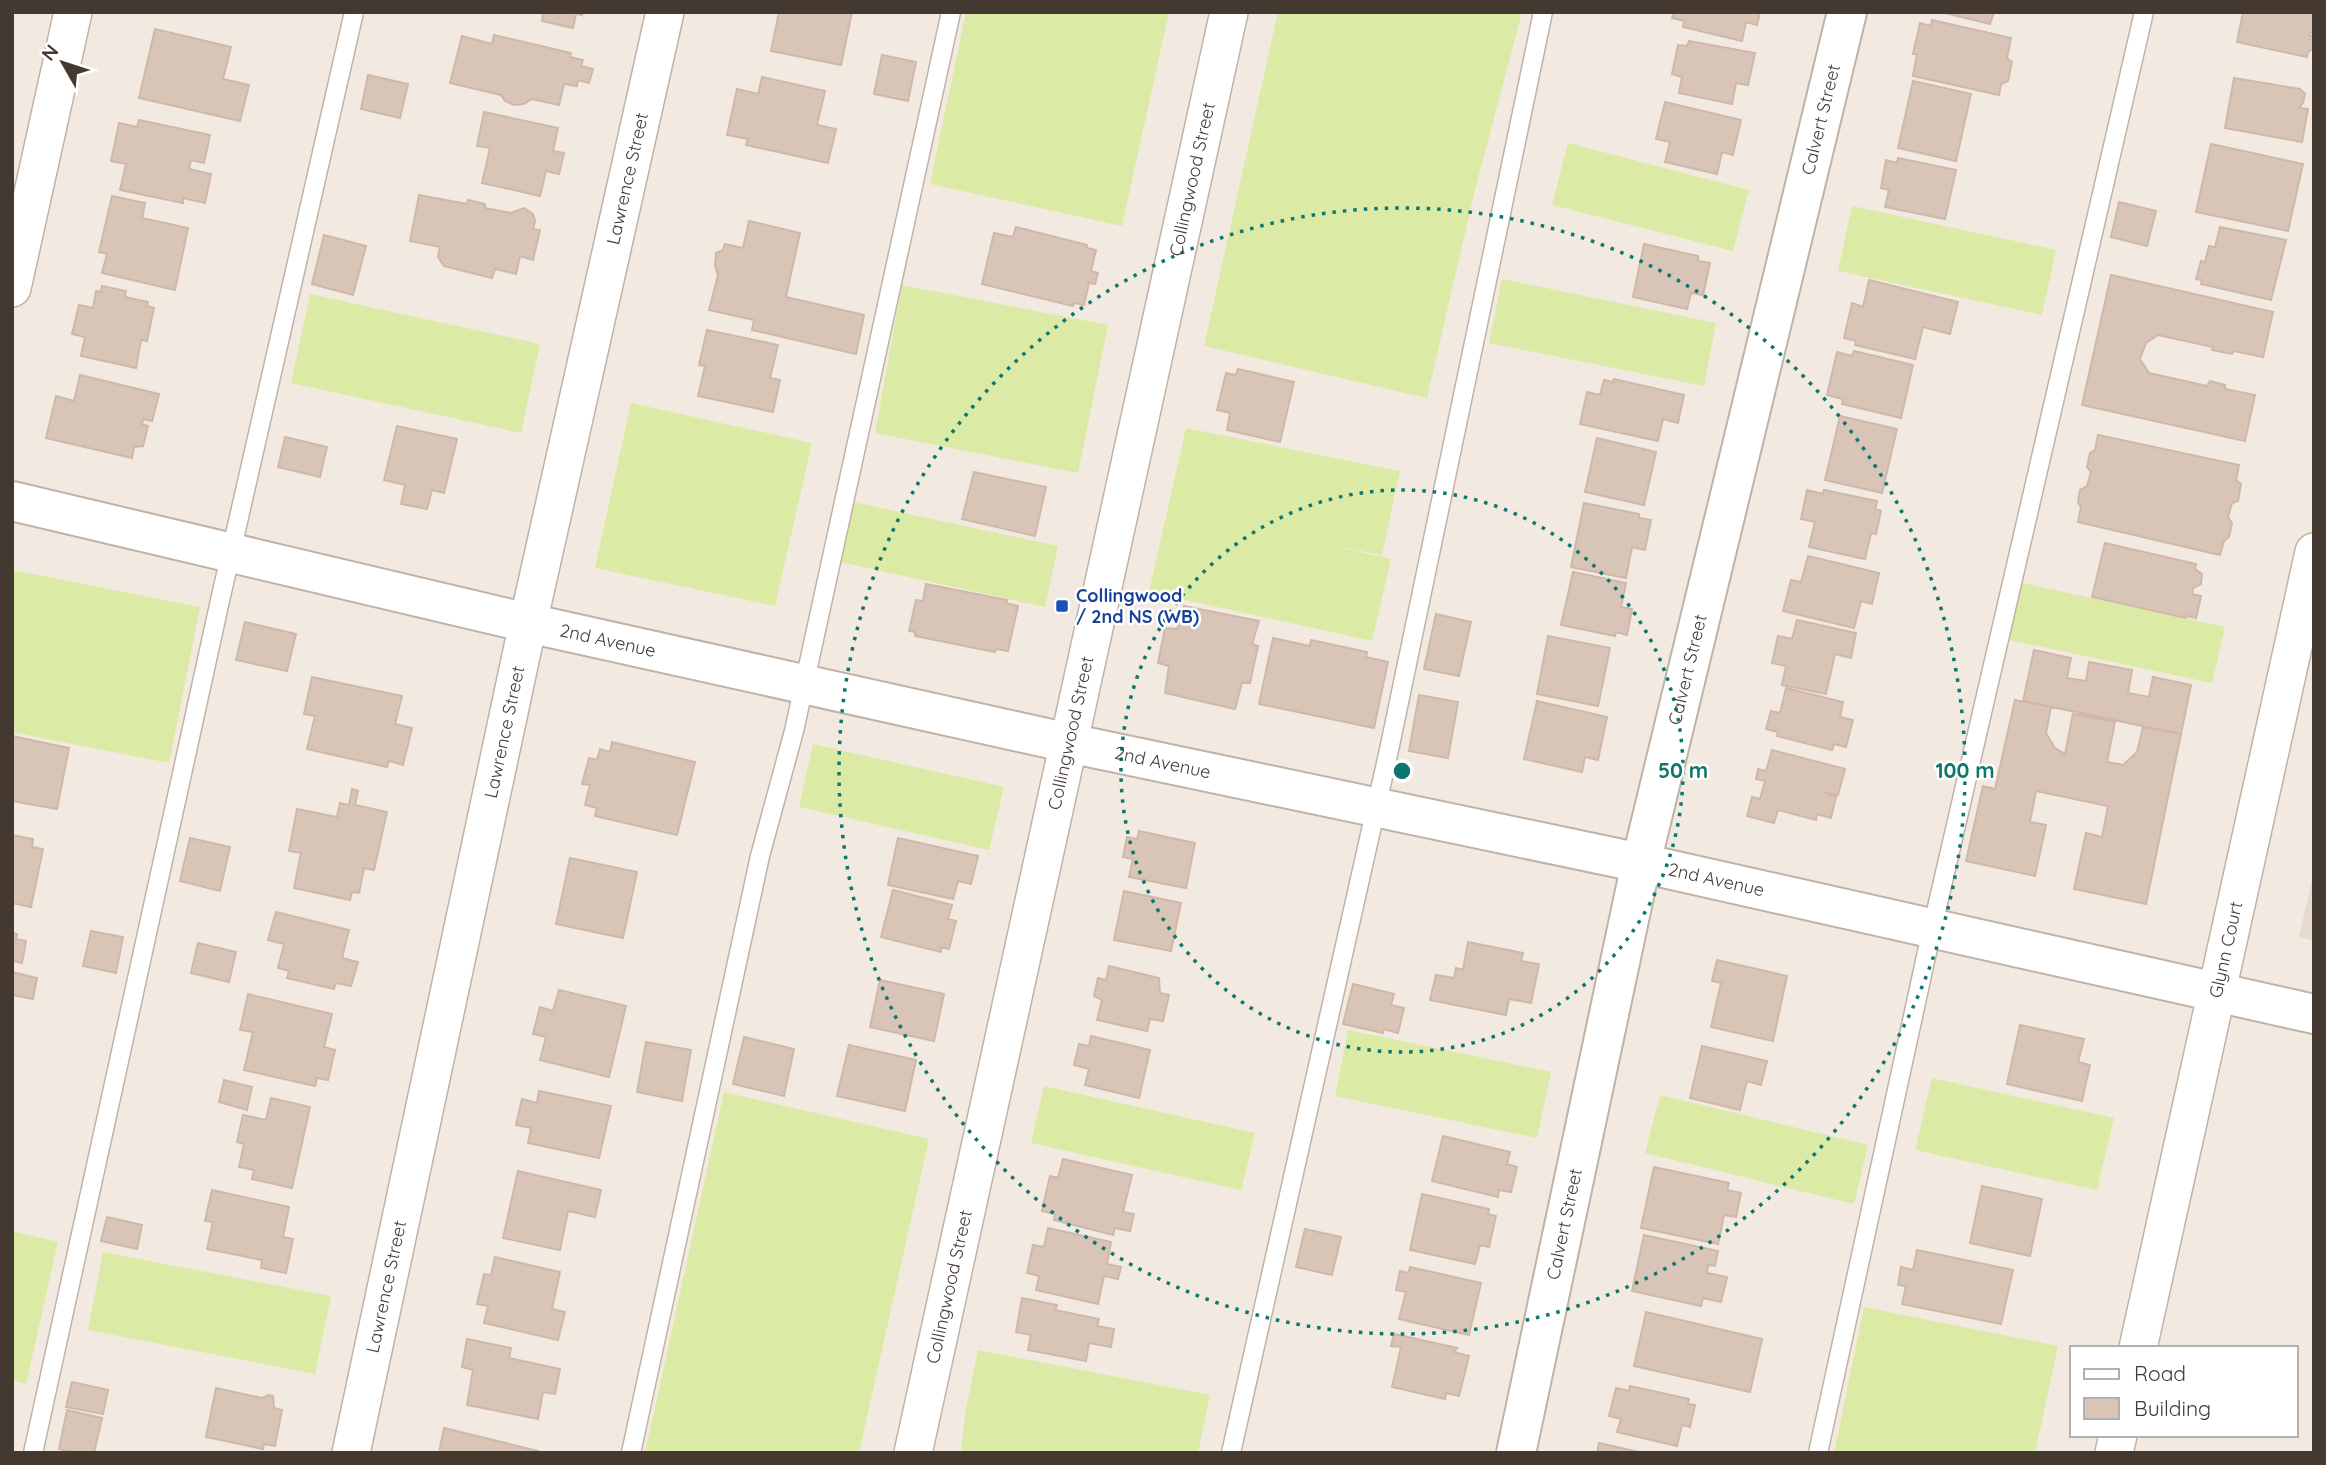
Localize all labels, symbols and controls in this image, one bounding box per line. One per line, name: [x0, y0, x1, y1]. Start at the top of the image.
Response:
north arrow: [28, 28, 98, 98]
text: N: [36, 39, 64, 65]
street label: Calvert Street: [1796, 62, 1845, 177]
street label: Collingwood Street: [1164, 100, 1220, 258]
street label: Lawrence Street: [601, 110, 653, 247]
place label: Collingwood / 2nd NS (WB): [1076, 584, 1199, 628]
marker: Collingwood / 2nd NS (WB): [1054, 598, 1070, 614]
street label: Calvert Street: [1663, 612, 1712, 727]
street label: 2nd Avenue: [558, 618, 658, 662]
street label: Collingwood Street: [1042, 654, 1098, 812]
street label: Lawrence Street: [479, 664, 530, 800]
street label: 2nd Avenue: [1112, 741, 1213, 783]
text: 50 m: [1658, 757, 1708, 783]
text: 100 m: [1935, 757, 1995, 783]
centre of rings: [1390, 759, 1414, 783]
street label: 2nd Avenue: [1666, 857, 1767, 901]
street label: Glynn Court: [2204, 899, 2247, 1000]
street label: Calvert Street: [1541, 1166, 1587, 1282]
street label: Collingwood Street: [921, 1208, 977, 1366]
street label: Lawrence Street: [361, 1218, 411, 1355]
legend: [2070, 1346, 2298, 1437]
text: Road: [2134, 1360, 2186, 1386]
text: Building: [2134, 1395, 2211, 1421]

